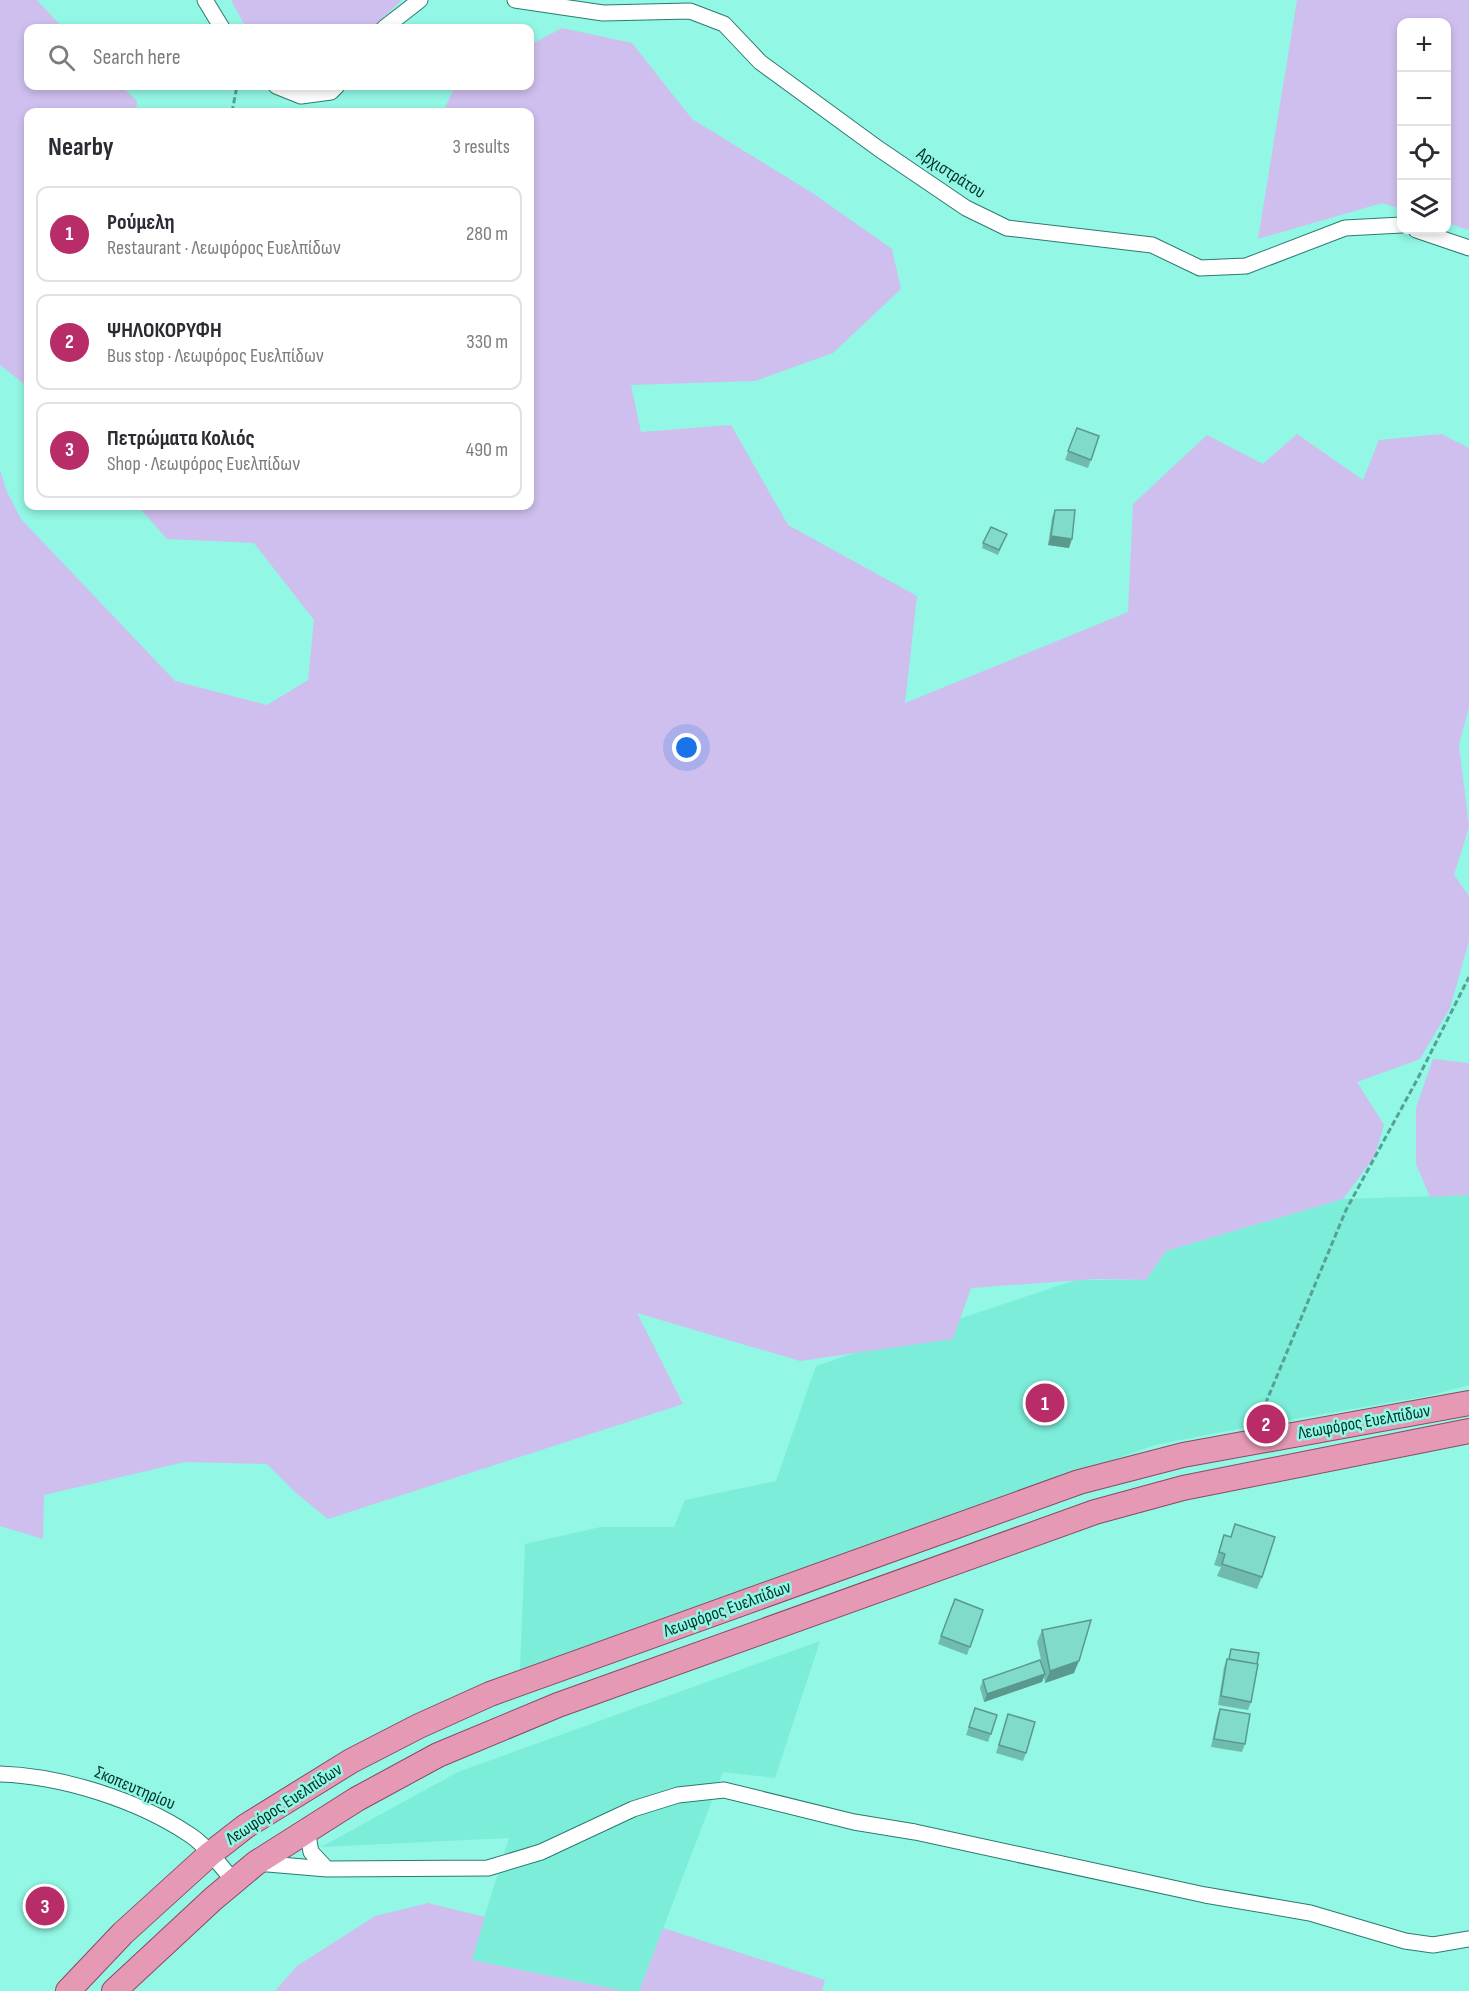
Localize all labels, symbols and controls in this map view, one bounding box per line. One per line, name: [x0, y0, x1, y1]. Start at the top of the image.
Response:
map controls: [1397, 18, 1451, 234]
button: +: [1397, 18, 1451, 72]
search box: [24, 24, 534, 90]
icon: search: [45, 41, 78, 74]
text: Search here: [93, 44, 180, 71]
button: −: [1397, 72, 1451, 126]
button: locate: [1397, 126, 1451, 180]
text: Nearby: [48, 132, 114, 163]
text: 3 results: [453, 135, 510, 159]
street label: Αρχιστράτου: [912, 143, 989, 203]
button: layers: [1397, 180, 1451, 234]
text: Ρούμελη: [107, 209, 175, 236]
text: 1: [66, 222, 73, 246]
text: 280 m: [466, 222, 508, 246]
text: Restaurant · Λεωφόρος Ευελπίδων: [107, 236, 341, 260]
text: ΨΗΛΟΚΟΡΥΦΗ: [107, 317, 222, 344]
text: 2: [65, 330, 74, 354]
text: 330 m: [466, 330, 508, 354]
text: Bus stop · Λεωφόρος Ευελπίδων: [107, 344, 324, 368]
text: Πετρώματα Κολιός: [107, 425, 255, 452]
text: 3: [65, 438, 74, 462]
text: 490 m: [466, 438, 508, 462]
text: Shop · Λεωφόρος Ευελπίδων: [107, 452, 300, 476]
your location: [672, 733, 701, 762]
pin: 1: [1026, 1380, 1064, 1426]
street label: Λεωφόρος Ευελπίδων: [1295, 1400, 1432, 1444]
pin: 2: [1246, 1402, 1286, 1446]
street label: Λεωφόρος Ευελπίδων: [659, 1576, 794, 1642]
street label: Λεωφόρος Ευελπίδων: [221, 1759, 346, 1850]
street label: Σκοπευτηρίου: [92, 1762, 178, 1814]
pin: 3: [26, 1884, 64, 1928]

